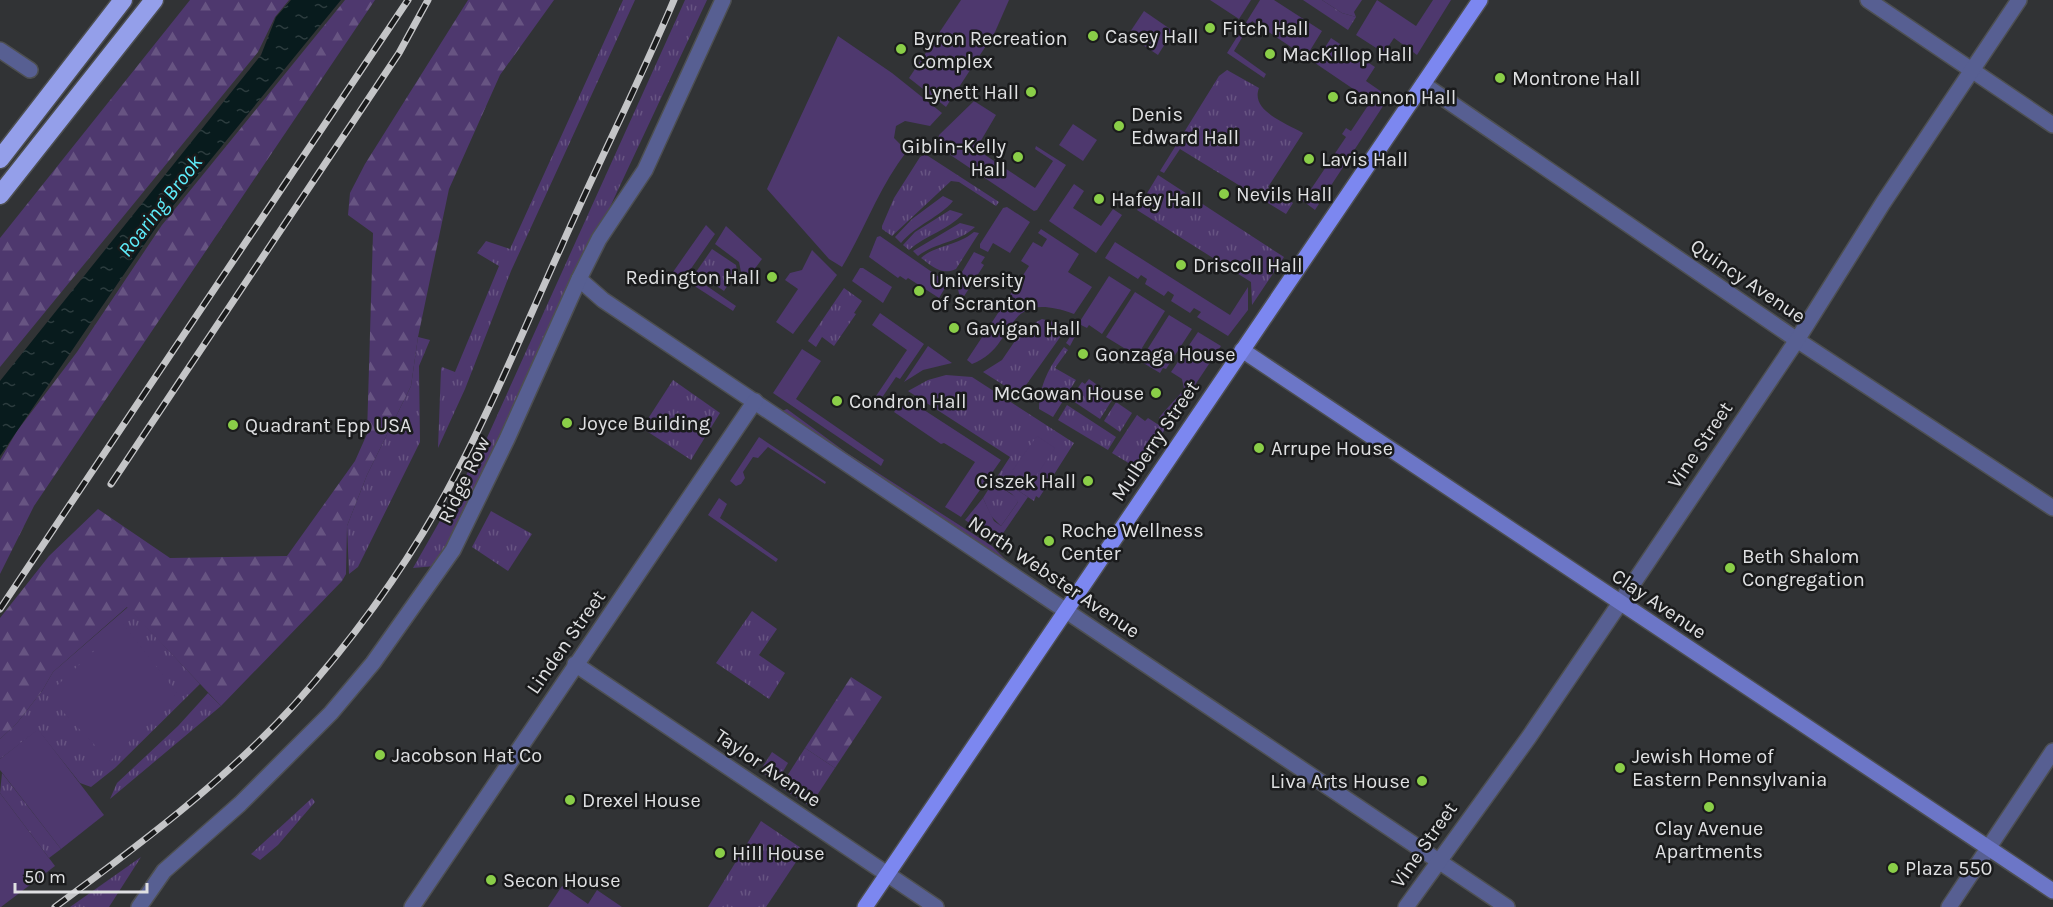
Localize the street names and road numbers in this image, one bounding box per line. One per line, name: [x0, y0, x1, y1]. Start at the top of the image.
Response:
street label: Quincy Avenue: [1686, 234, 1810, 328]
street label: Mulberry Street: [1106, 376, 1204, 506]
street label: Vine Street: [1663, 397, 1738, 493]
street label: Ridge Row: [433, 432, 495, 527]
street label: North Webster Avenue: [964, 511, 1144, 643]
street label: Clay Avenue: [1607, 564, 1711, 644]
street label: Linden Street: [522, 585, 610, 698]
street label: Taylor Avenue: [711, 724, 825, 812]
street label: Vine Street: [1386, 797, 1462, 892]

